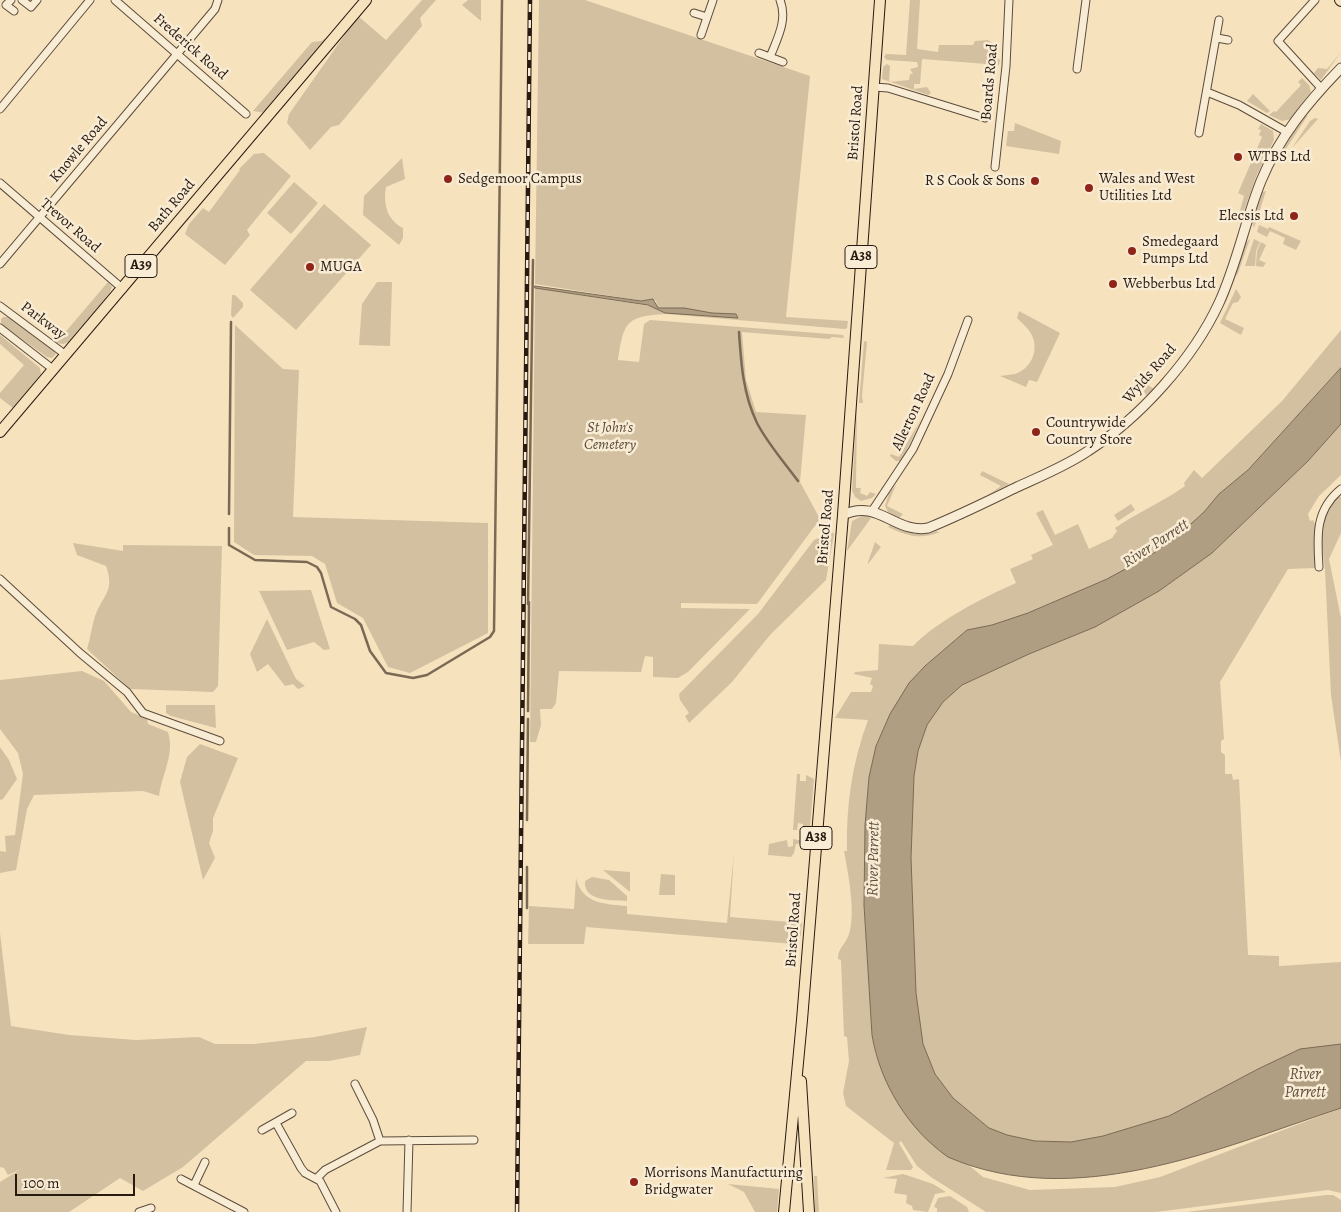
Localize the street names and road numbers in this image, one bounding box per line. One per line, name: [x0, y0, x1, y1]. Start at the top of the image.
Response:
street label: Frederick Road: [149, 10, 231, 84]
street label: Boards Road: [978, 43, 1002, 121]
street label: Bristol Road: [844, 85, 868, 161]
street label: Knowle Road: [46, 114, 112, 186]
street label: Bath Road: [145, 176, 199, 236]
street label: Trevor Road: [36, 195, 104, 257]
road number: A38: [845, 246, 877, 268]
road number: A39: [125, 255, 157, 278]
street label: Parkway: [17, 298, 69, 344]
street label: Wylds Road: [1120, 341, 1180, 407]
street label: Allerton Road: [888, 371, 940, 453]
street label: Bristol Road: [814, 489, 838, 565]
road number: A38: [800, 826, 832, 850]
street label: Bristol Road: [782, 892, 806, 968]

